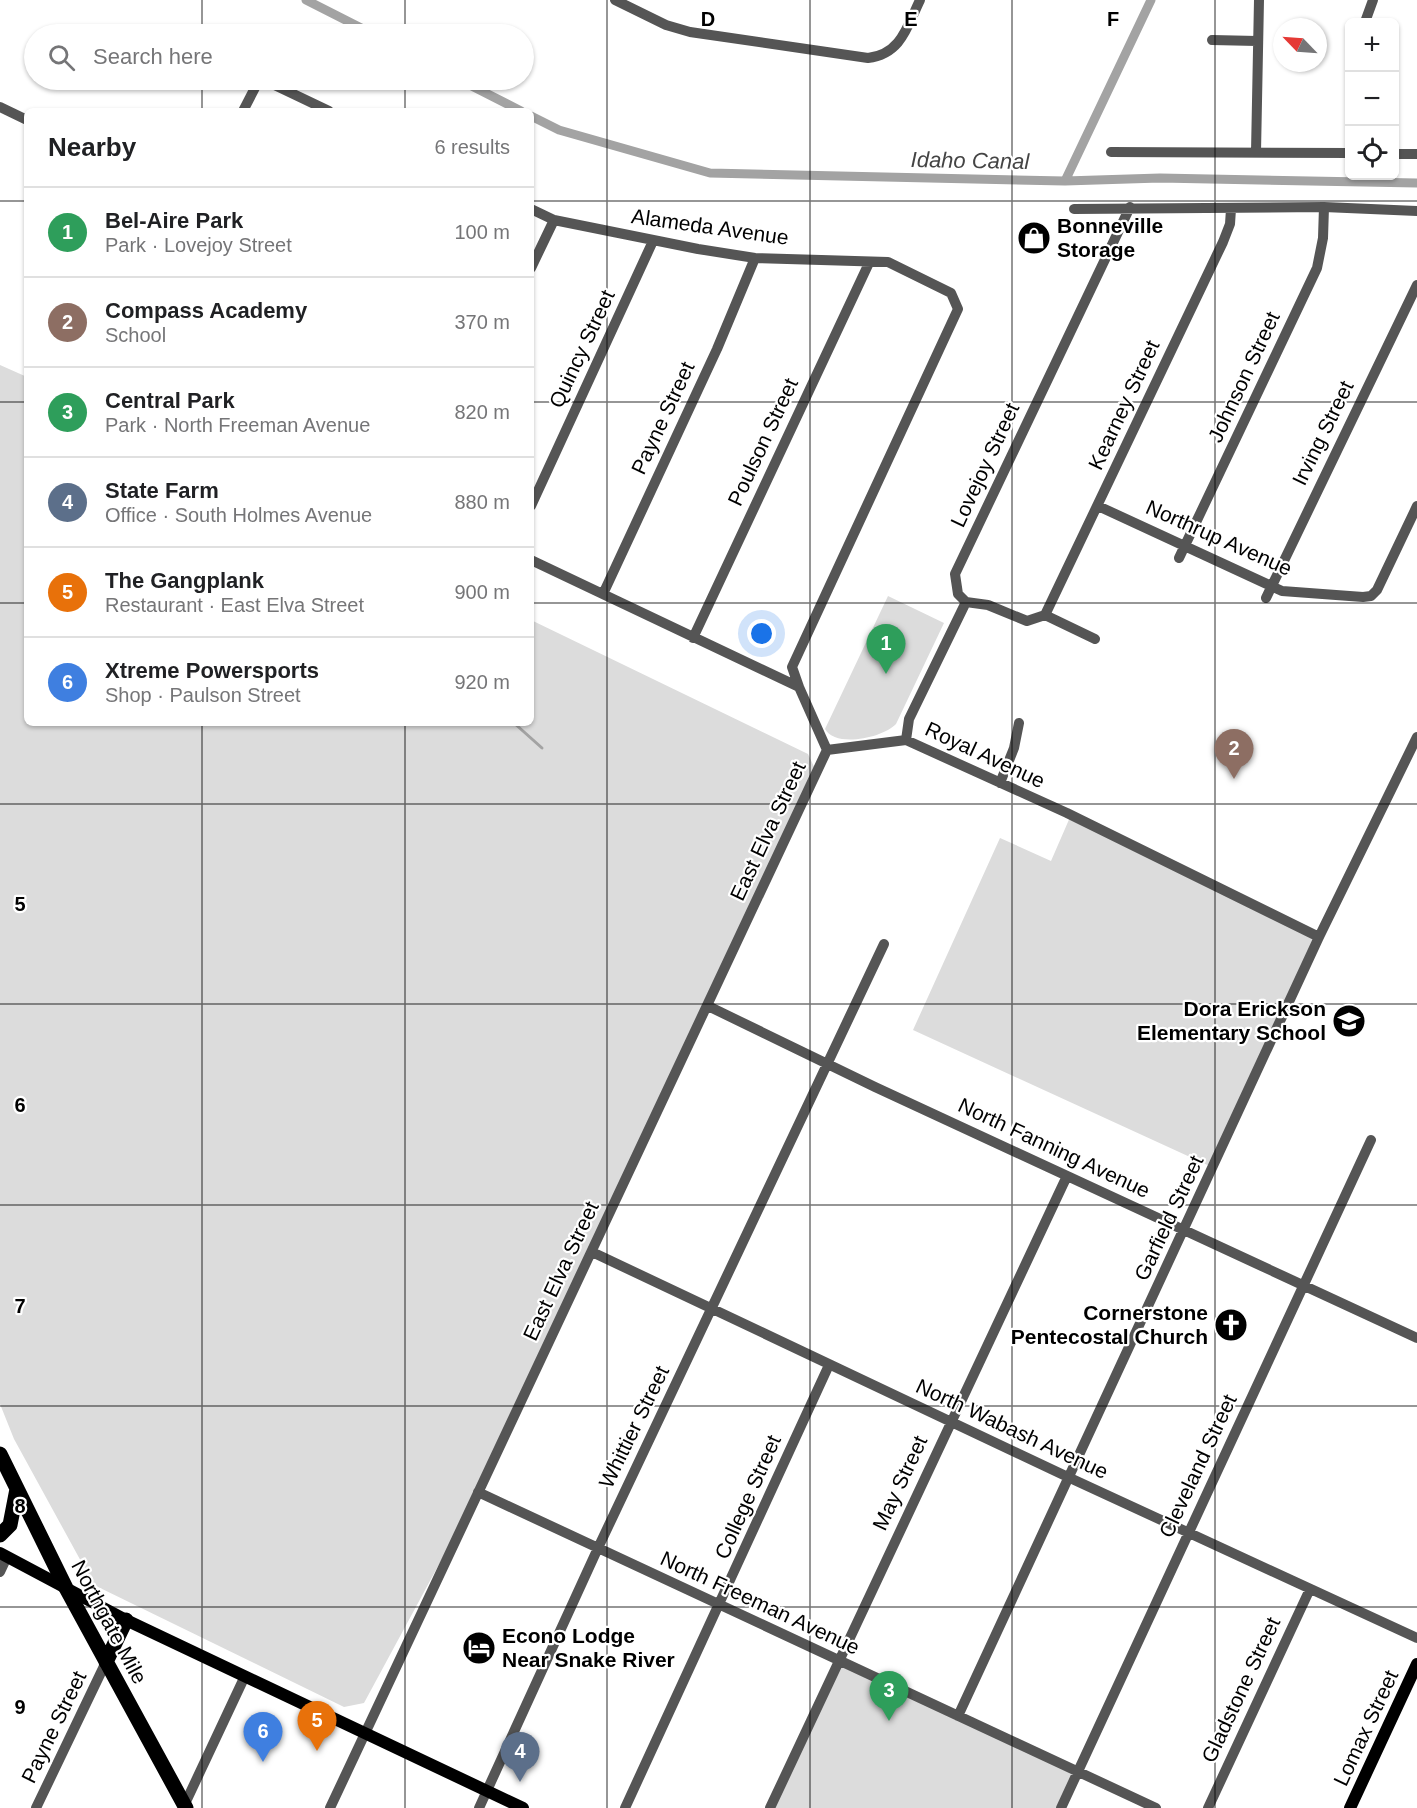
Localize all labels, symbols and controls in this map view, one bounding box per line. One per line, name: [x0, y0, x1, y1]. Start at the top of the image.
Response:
text: D: [701, 8, 715, 30]
text: E: [904, 8, 918, 30]
text: F: [1107, 8, 1119, 30]
north arrow: [1273, 18, 1327, 72]
map controls: [1345, 18, 1399, 180]
button: +: [1345, 18, 1399, 72]
search box: [24, 24, 534, 90]
icon: search: [45, 41, 78, 74]
text: Search here: [93, 44, 213, 69]
button: −: [1345, 72, 1399, 126]
button: locate: [1345, 126, 1399, 180]
text: Nearby: [48, 132, 136, 162]
text: 6 results: [434, 136, 510, 158]
water label: Idaho Canal: [910, 147, 1031, 174]
street label: Alameda Avenue: [630, 204, 790, 249]
text: Bel-Aire Park: [105, 208, 243, 233]
place label: Bonneville Storage: [1057, 214, 1163, 261]
shop icon: Bonneville Storage: [1016, 220, 1052, 256]
text: 1: [62, 221, 73, 243]
text: 100 m: [454, 221, 510, 243]
text: Park · Lovejoy Street: [105, 234, 292, 256]
street label: Quincy Street: [544, 286, 619, 411]
text: Compass Academy: [105, 298, 307, 323]
street label: Johnson Street: [1203, 308, 1284, 446]
text: 2: [62, 311, 73, 333]
text: 370 m: [454, 311, 510, 333]
text: School: [105, 324, 166, 346]
street label: Kearney Street: [1084, 336, 1164, 473]
street label: Payne Street: [626, 358, 699, 478]
street label: Poulson Street: [723, 374, 802, 509]
street label: Irving Street: [1287, 377, 1358, 489]
text: Central Park: [105, 388, 235, 413]
street label: Lovejoy Street: [946, 399, 1023, 530]
text: 3: [62, 401, 73, 423]
text: 820 m: [454, 401, 510, 423]
text: Park · North Freeman Avenue: [105, 414, 370, 436]
text: State Farm: [105, 478, 219, 503]
text: 4: [62, 491, 73, 513]
text: 880 m: [454, 491, 510, 513]
street label: Northrup Avenue: [1143, 495, 1296, 580]
text: Office · South Holmes Avenue: [105, 504, 372, 526]
text: The Gangplank: [105, 568, 264, 593]
text: 5: [62, 581, 73, 603]
text: 900 m: [454, 581, 510, 603]
text: Restaurant · East Elva Street: [105, 594, 364, 616]
your location: [747, 619, 776, 648]
pin: 1: [866, 624, 906, 674]
text: Xtreme Powersports: [105, 658, 319, 683]
text: 6: [62, 671, 73, 693]
text: 920 m: [454, 671, 510, 693]
text: Shop · Paulson Street: [105, 684, 301, 706]
street label: Royal Avenue: [922, 717, 1049, 792]
pin: 2: [1214, 730, 1254, 779]
street label: East Elva Street: [725, 758, 810, 904]
text: 5: [14, 893, 26, 915]
place label: Dora Erickson Elementary School: [1137, 997, 1326, 1044]
school or university icon: Dora Erickson Elementary School: [1331, 1003, 1367, 1039]
street label: North Fanning Avenue: [955, 1093, 1154, 1202]
text: 6: [14, 1094, 26, 1116]
street label: Garfield Street: [1130, 1151, 1208, 1284]
street label: East Elva Street: [518, 1198, 603, 1344]
text: 7: [14, 1295, 26, 1317]
place label: Cornerstone Pentecostal Church: [1011, 1301, 1208, 1348]
church icon: Cornerstone Pentecostal Church: [1213, 1307, 1249, 1343]
street label: Whittier Street: [594, 1362, 673, 1492]
street label: North Wabash Avenue: [913, 1374, 1112, 1483]
street label: Cleveland Street: [1154, 1390, 1241, 1541]
street label: College Street: [710, 1431, 785, 1562]
street label: May Street: [868, 1432, 931, 1534]
text: 8: [14, 1495, 26, 1517]
street label: North Freeman Avenue: [657, 1546, 863, 1659]
street label: Northgate Mile: [67, 1556, 152, 1687]
street label: Gladstone Street: [1197, 1613, 1284, 1766]
place label: Econo Lodge Near Snake River: [502, 1624, 675, 1671]
hotel icon: Econo Lodge Near Snake River: [461, 1630, 497, 1666]
street label: Lomax Street: [1329, 1666, 1402, 1789]
street label: Payne Street: [17, 1667, 91, 1786]
pin: 3: [870, 1672, 908, 1721]
text: 9: [14, 1696, 26, 1718]
pin: 5: [298, 1702, 336, 1751]
pin: 6: [244, 1712, 282, 1762]
pin: 4: [500, 1732, 540, 1782]

